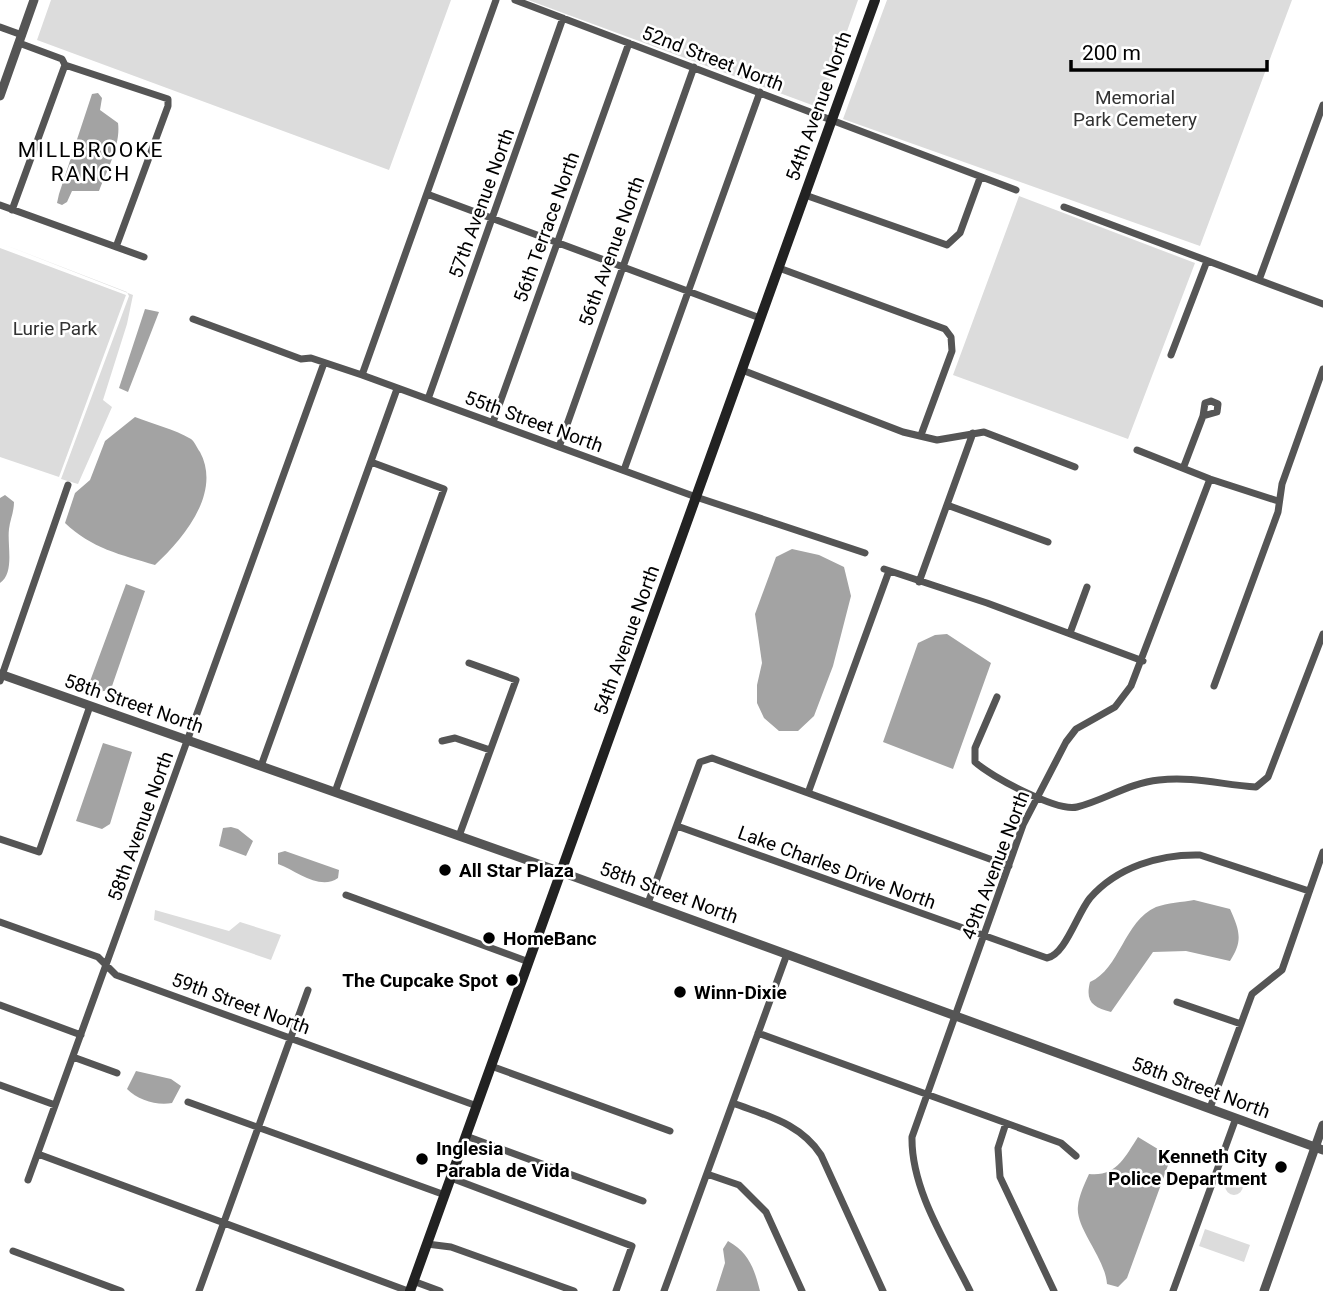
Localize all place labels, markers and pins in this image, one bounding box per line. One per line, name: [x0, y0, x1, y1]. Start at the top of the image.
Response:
place label: All Star Plaza: [459, 859, 574, 882]
marker: All Star Plaza: [437, 862, 453, 878]
place label: HomeBanc: [503, 927, 597, 950]
marker: HomeBanc: [481, 930, 497, 946]
place label: The Cupcake Spot: [342, 969, 499, 992]
marker: The Cupcake Spot: [504, 972, 520, 988]
place label: Winn-Dixie: [694, 981, 787, 1004]
marker: Winn-Dixie: [672, 984, 688, 1000]
place label: Inglesia Parabla de Vida: [436, 1137, 570, 1182]
place label: Kenneth City Police Department: [1108, 1145, 1268, 1190]
marker: Inglesia Parabla de Vida: [414, 1151, 430, 1167]
marker: Kenneth City Police Department: [1273, 1159, 1289, 1175]

